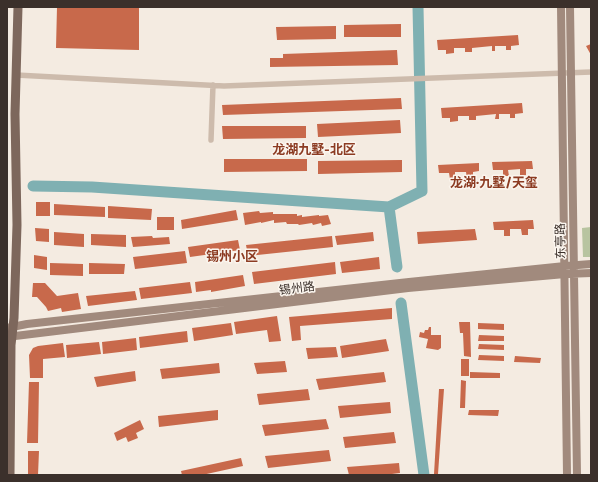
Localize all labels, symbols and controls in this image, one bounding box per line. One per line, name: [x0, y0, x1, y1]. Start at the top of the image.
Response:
district label: 龙湖九墅-北区: [272, 142, 356, 158]
district label: 龙湖·九墅/天玺: [450, 175, 538, 191]
street label: 东亭路: [553, 223, 569, 259]
district label: 锡州小区: [206, 249, 258, 265]
street label: 锡州路: [278, 280, 316, 298]

